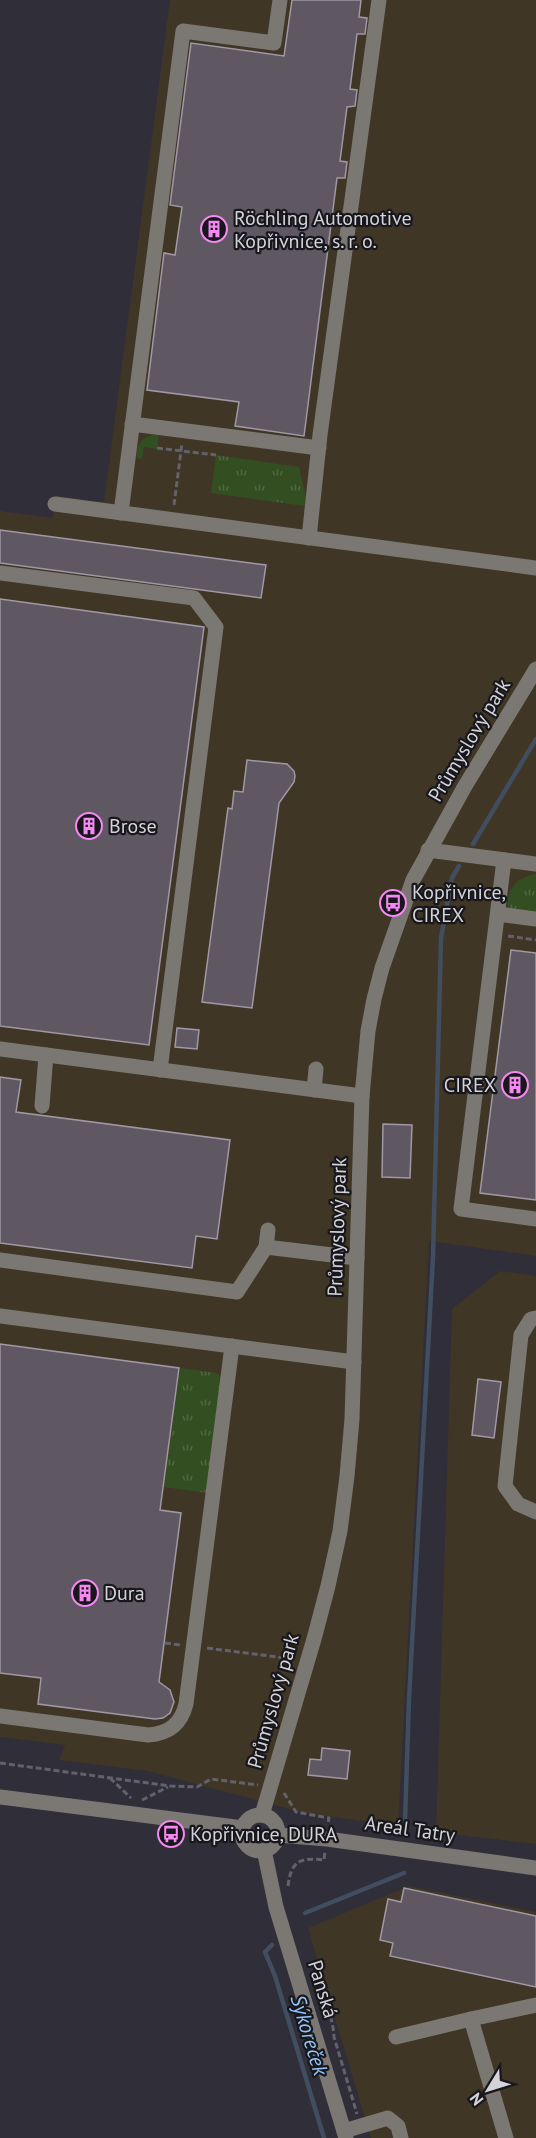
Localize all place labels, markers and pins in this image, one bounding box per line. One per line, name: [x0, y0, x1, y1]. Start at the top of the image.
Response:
place label: Röchling Automotive Kopřivnice, s. r. o.: [234, 205, 412, 254]
building icon: Röchling Automotive Kopřivnice, s. r. o.: [199, 214, 229, 244]
building icon: Brose: [74, 811, 104, 841]
place label: Brose: [109, 813, 157, 839]
place label: Kopřivnice, CIREX: [412, 879, 506, 928]
bus stop icon: Kopřivnice, CIREX: [378, 888, 408, 918]
building icon: CIREX: [500, 1070, 530, 1100]
place label: CIREX: [444, 1072, 496, 1098]
building icon: Dura: [70, 1578, 100, 1608]
place label: Dura: [104, 1580, 145, 1606]
bus stop icon: Kopřivnice, DURA: [156, 1819, 186, 1849]
place label: Kopřivnice, DURA: [190, 1821, 337, 1847]

